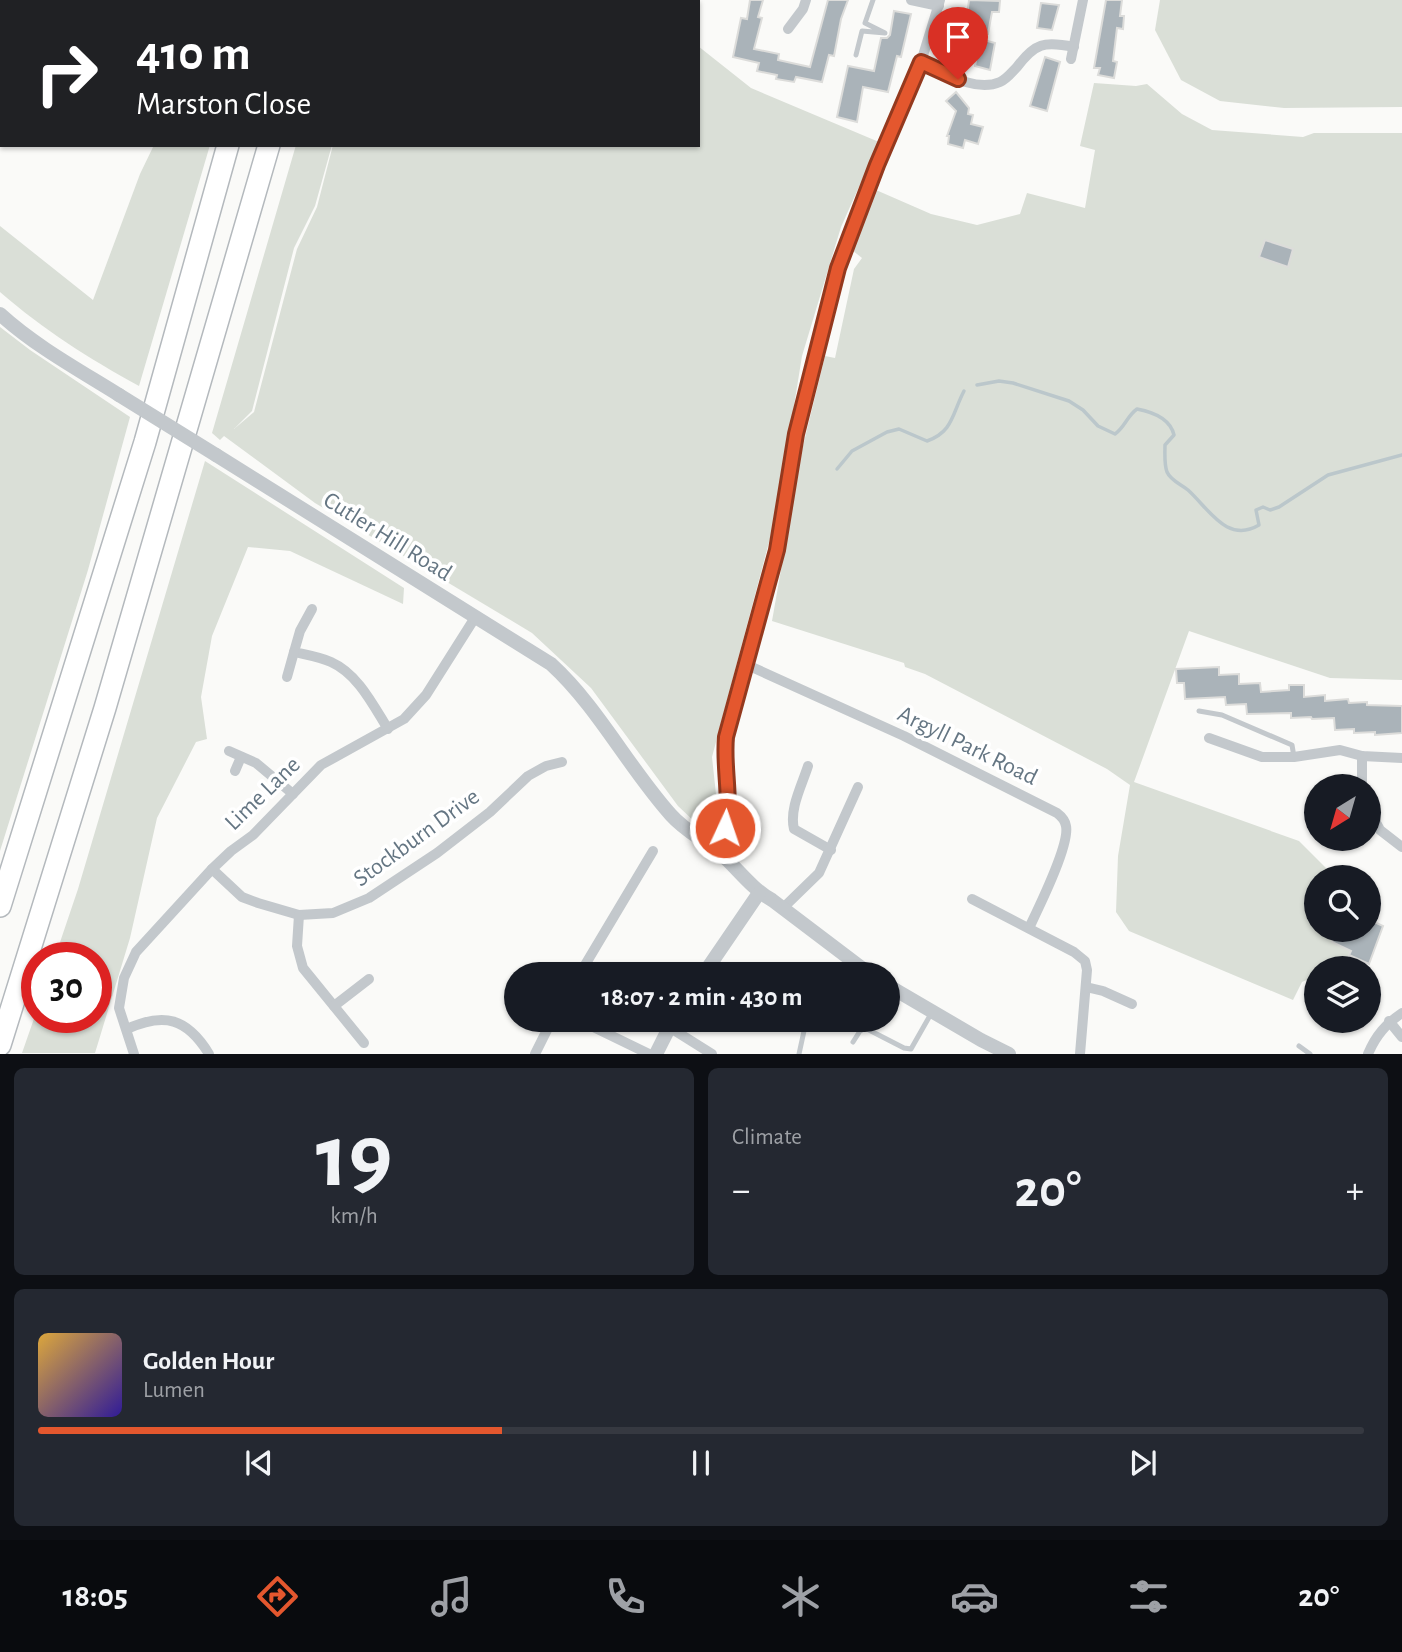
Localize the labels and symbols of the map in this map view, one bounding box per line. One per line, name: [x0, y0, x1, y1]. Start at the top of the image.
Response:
pin: [928, 7, 988, 79]
street label: Cutler Hill Road: [319, 488, 456, 586]
street label: Argyll Park Road: [894, 702, 1041, 790]
street label: Lime Lane: [220, 752, 305, 835]
north arrow: [1304, 774, 1381, 850]
street label: Stockburn Drive: [349, 784, 484, 891]
position arrow: [688, 791, 762, 865]
speed limit sign: 30: [21, 942, 112, 1033]

